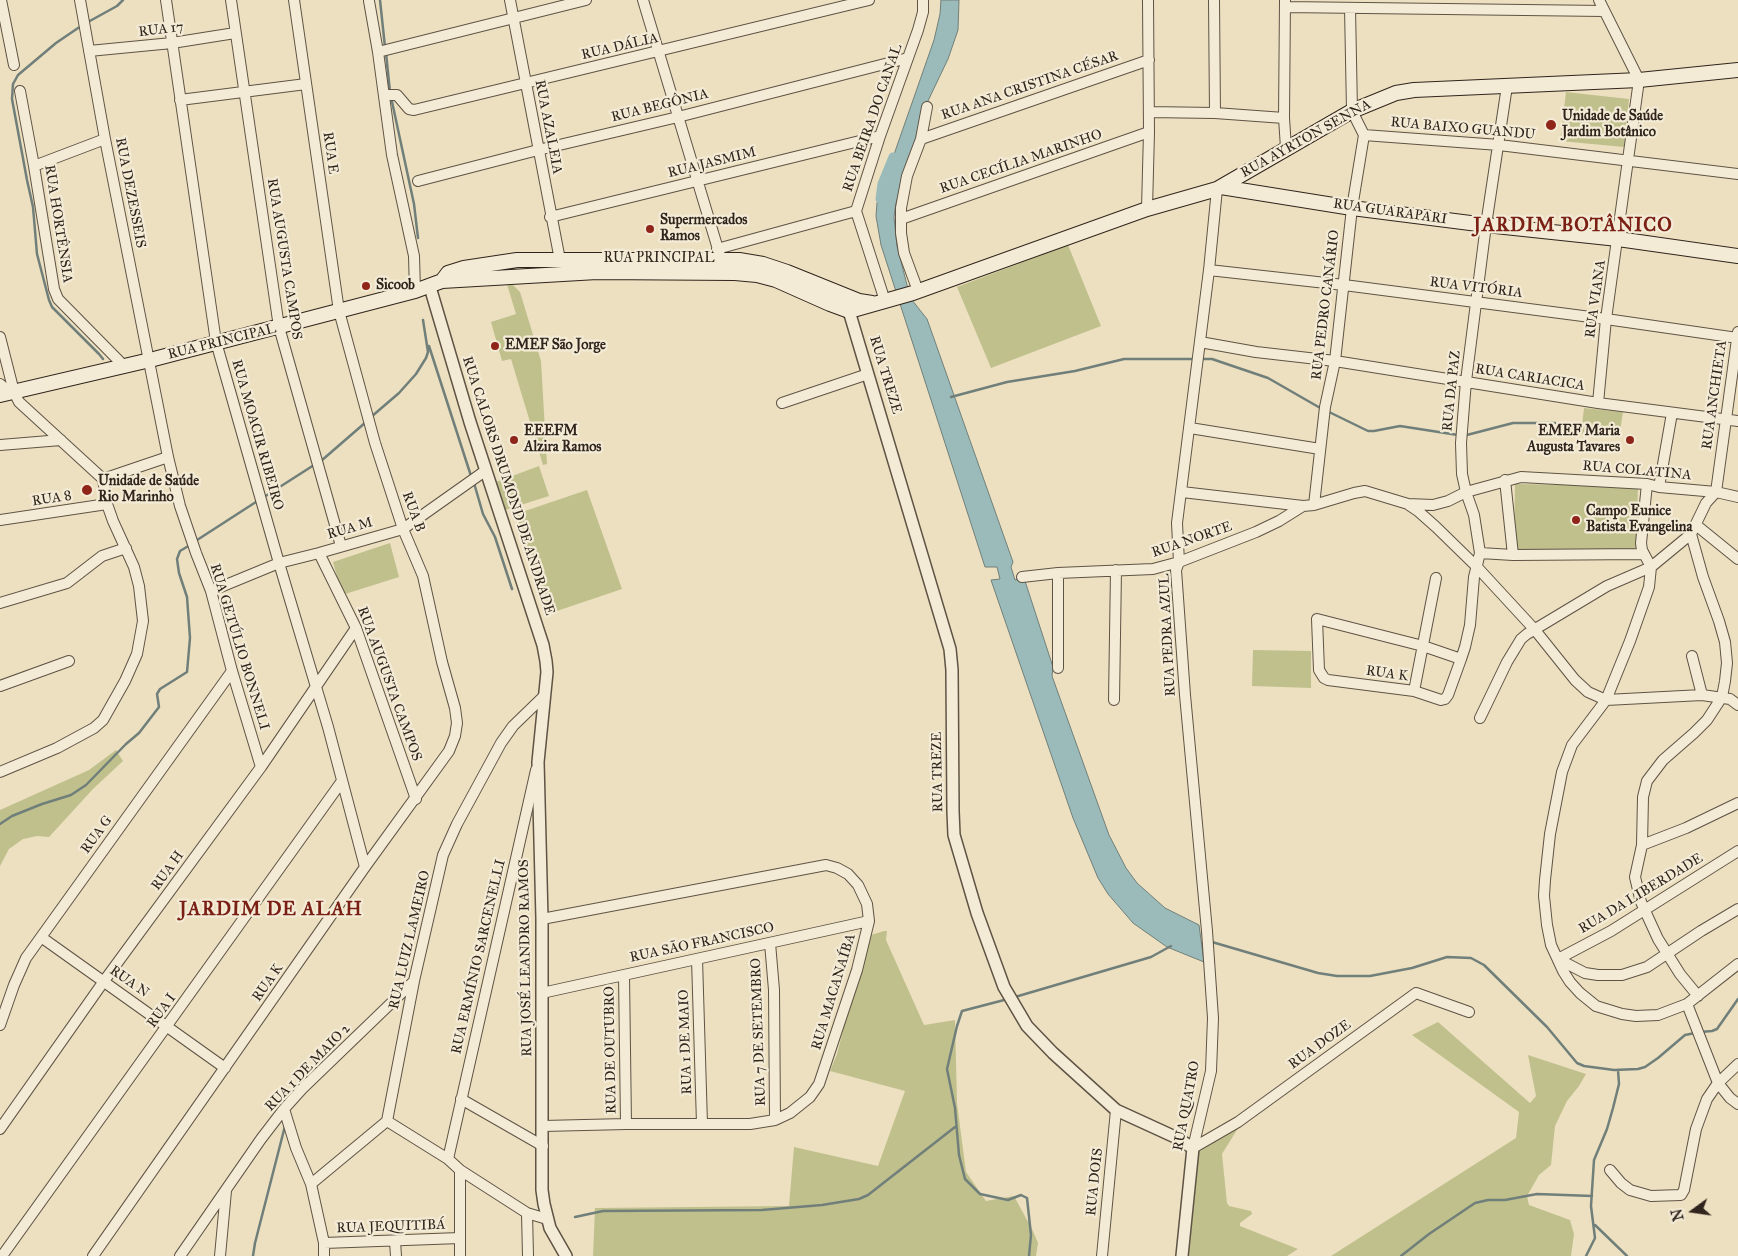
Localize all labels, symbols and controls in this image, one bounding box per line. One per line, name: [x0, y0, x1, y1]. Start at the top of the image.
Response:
street label: RUA 17: [137, 19, 185, 41]
street label: RUA DÁLIA: [580, 30, 660, 64]
street label: RUA BEIRA DO CANAL: [840, 42, 906, 194]
street label: RUA ANA CRISTINA CÉSAR: [939, 48, 1121, 124]
street label: RUA AZALEIA: [531, 78, 565, 176]
street label: RUA BEGÔNIA: [610, 86, 710, 126]
street label: RUA AYRTON SENNA: [1238, 96, 1374, 182]
place label: Unidade de Saúde Jardim Botânico: [1562, 109, 1663, 142]
street label: RUA BAIXO GUANDU: [1390, 114, 1536, 144]
marker: Unidade de Saúde Jardim Botânico: [1544, 118, 1558, 132]
street label: RUA CECÍLIA MARINHO: [938, 126, 1104, 198]
street label: RUA E: [319, 131, 341, 175]
street label: RUA DEZESSEIS: [111, 136, 149, 250]
street label: RUA JASMIM: [666, 144, 758, 182]
street label: RUA HORTÊNSIA: [40, 164, 76, 284]
street label: RUA AUGUSTA CAMPOS: [263, 177, 305, 341]
street label: RUA GUARAPARI: [1332, 196, 1448, 228]
place label: Supermercados Ramos: [660, 213, 747, 246]
district label: JARDIM BOTÂNICO: [1472, 215, 1674, 237]
marker: Supermercados Ramos: [644, 223, 656, 235]
street label: RUA PEDRO CANÁRIO: [1308, 229, 1344, 381]
street label: RUA PRINCIPAL: [604, 251, 714, 267]
street label: RUA VIANA: [1582, 259, 1610, 339]
street label: RUA VITÓRIA: [1429, 274, 1523, 302]
place label: Sicoob: [376, 278, 415, 294]
marker: Sicoob: [360, 280, 372, 292]
street label: RUA PRINCIPAL: [166, 320, 278, 364]
street label: RUA TREZE: [865, 334, 905, 416]
place label: EMEF São Jorge: [505, 338, 606, 354]
street label: RUA ANCHIETA: [1699, 339, 1731, 451]
marker: EMEF São Jorge: [489, 340, 501, 352]
street label: RUA DA PAZ: [1439, 350, 1465, 432]
street label: RUA CALORS DRUMOND DE ANDRADE: [458, 354, 558, 618]
street label: RUA MOACIR RIBEIRO: [227, 358, 287, 512]
street label: RUA CARIACICA: [1474, 361, 1586, 395]
place label: EEEFM Alzira Ramos: [524, 424, 601, 457]
place label: EMEF Maria Augusta Tavares: [1527, 424, 1620, 457]
marker: EEEFM Alzira Ramos: [508, 434, 520, 446]
marker: EMEF Maria Augusta Tavares: [1624, 434, 1636, 446]
street label: RUA COLATINA: [1582, 458, 1692, 484]
place label: Unidade de Saúde Rio Marinho: [98, 474, 199, 507]
marker: Unidade de Saúde Rio Marinho: [80, 483, 94, 497]
street label: RUA 8: [31, 488, 73, 510]
street label: RUA B: [398, 490, 428, 534]
place label: Campo Eunice Batista Evangelina: [1586, 504, 1692, 536]
street label: RUA M: [325, 514, 375, 544]
marker: Campo Eunice Batista Evangelina: [1570, 514, 1582, 526]
street label: RUA NORTE: [1150, 518, 1234, 562]
street label: RUA GETÚLIO BONNELI: [206, 562, 272, 732]
street label: RUA PEDRA AZUL: [1156, 573, 1180, 697]
street label: RUA AUGUSTA CAMPOS: [353, 604, 425, 764]
street label: RUA K: [1365, 663, 1409, 685]
street label: RUA TREZE: [929, 732, 947, 812]
street label: RUA G: [78, 813, 116, 857]
street label: RUA H: [148, 848, 188, 894]
street label: RUA DA LIBERDADE: [1576, 850, 1706, 938]
street label: RUA ERMÍNIO SARCENELLI: [448, 858, 510, 1056]
street label: RUA JOSÉ LEANDRO RAMOS: [516, 859, 536, 1057]
street label: RUA LUIZ LAMEIRO: [386, 869, 434, 1011]
district label: JARDIM DE ALAH: [178, 899, 364, 921]
street label: RUA SÃO FRANCISCO: [628, 919, 776, 967]
street label: RUA MACANAÍBA: [808, 932, 860, 1052]
street label: RUA 7 DE SETEMBRO: [748, 958, 770, 1106]
street label: RUA K: [249, 961, 287, 1005]
street label: RUA N: [106, 962, 152, 1002]
street label: RUA DE OUTUBRO: [601, 986, 621, 1114]
street label: RUA 1 DE MAIO: [676, 989, 696, 1095]
street label: RUA I: [144, 991, 180, 1031]
street label: RUA DOZE: [1286, 1017, 1354, 1073]
street label: RUA 1 DE MAIO 2: [262, 1021, 354, 1115]
street label: RUA QUATRO: [1170, 1059, 1204, 1153]
street label: RUA DOIS: [1083, 1147, 1107, 1217]
north arrow: [1668, 1186, 1718, 1236]
text: N: [1668, 1207, 1688, 1223]
street label: RUA JEQUITIBÁ: [336, 1217, 446, 1237]

